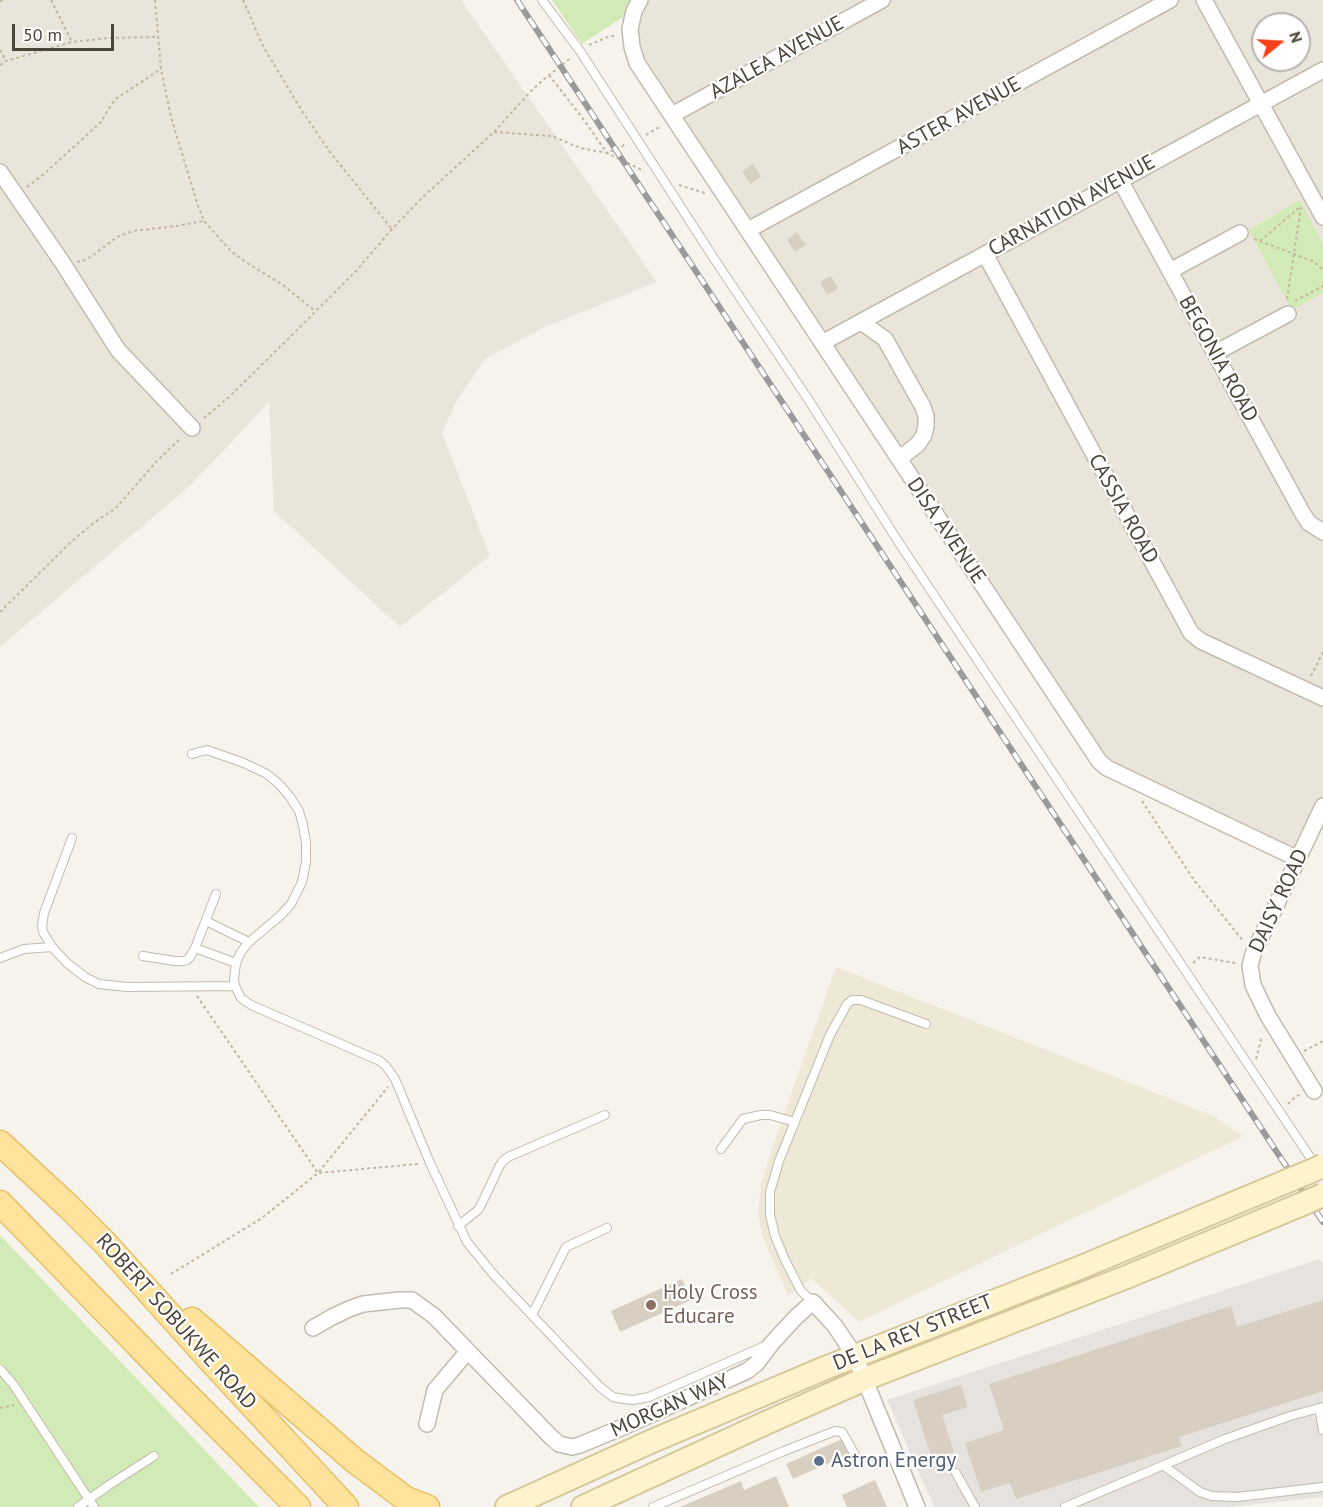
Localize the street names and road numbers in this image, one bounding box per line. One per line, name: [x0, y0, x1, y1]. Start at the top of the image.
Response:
street label: AZALEA AVENUE: [706, 11, 848, 105]
street label: ASTER AVENUE: [893, 72, 1025, 160]
street label: CARNATION AVENUE: [984, 150, 1160, 262]
street label: BEGONIA ROAD: [1173, 292, 1263, 426]
street label: CASSIA ROAD: [1083, 450, 1163, 568]
street label: DISA AVENUE: [901, 473, 991, 589]
street label: DAISY ROAD: [1244, 845, 1314, 957]
street label: ROBERT SOBUKWE ROAD: [90, 1229, 262, 1415]
street label: DE LA REY STREET: [829, 1289, 997, 1377]
street label: MORGAN WAY: [607, 1369, 733, 1443]

